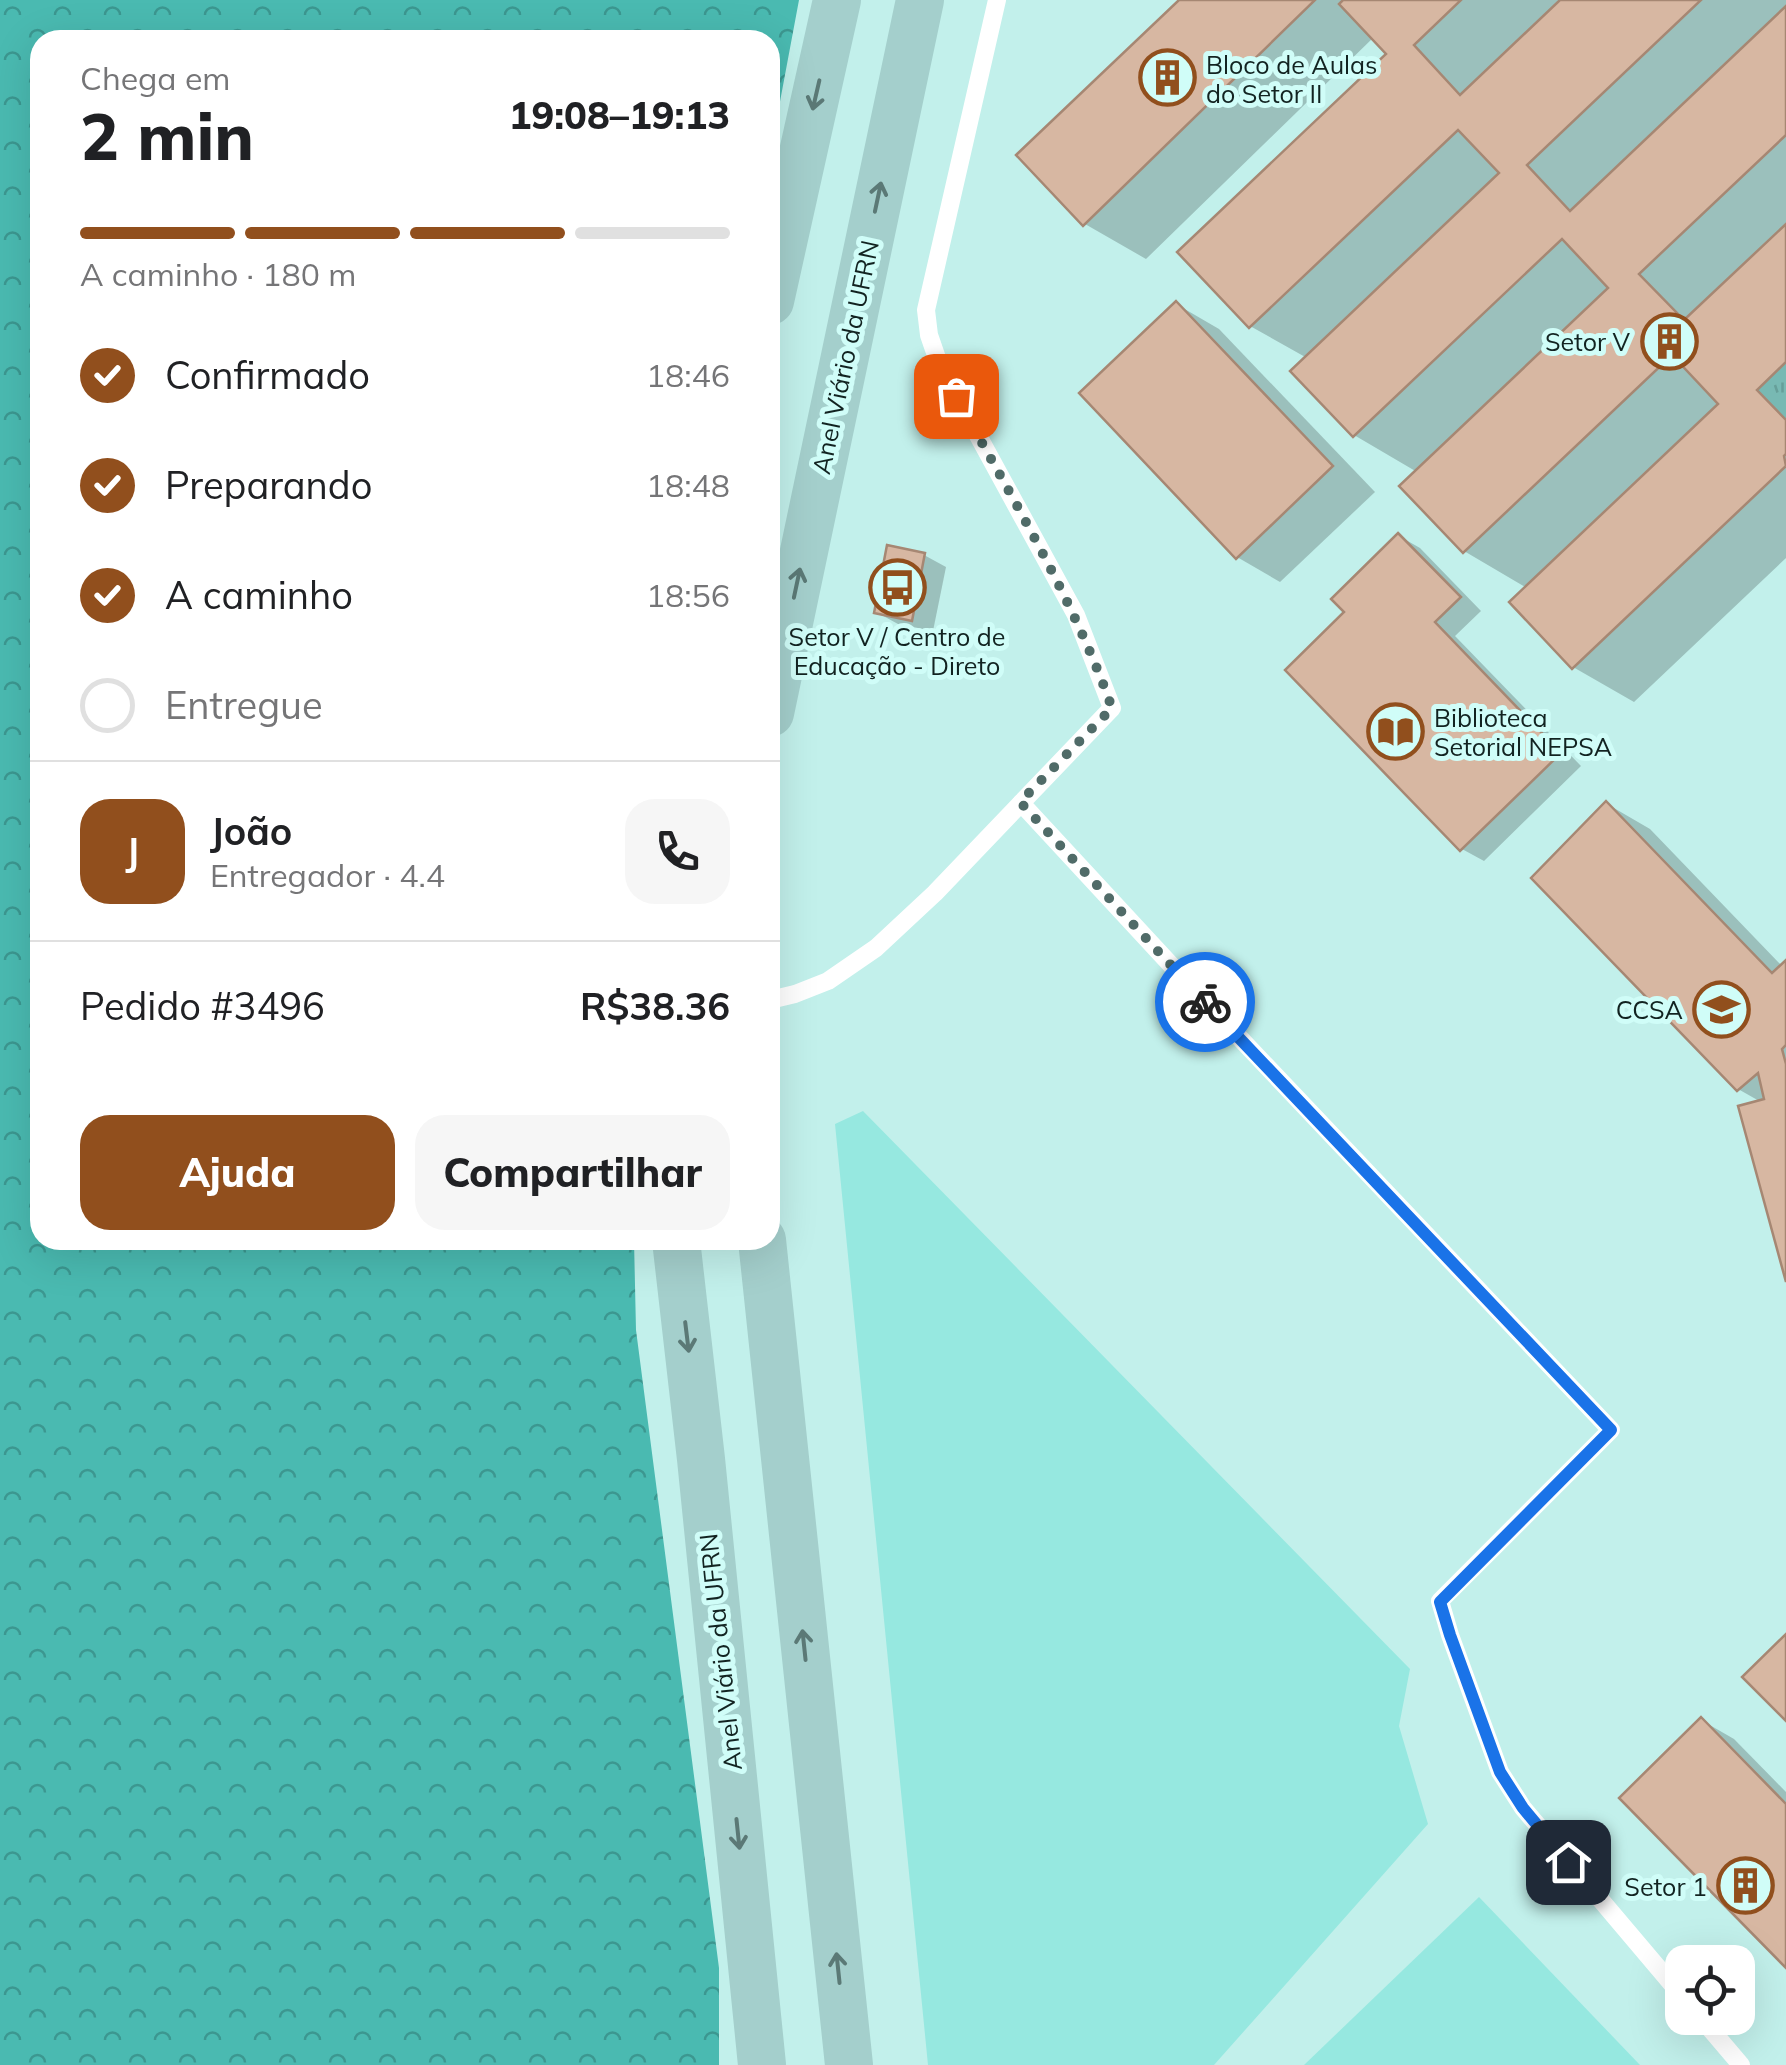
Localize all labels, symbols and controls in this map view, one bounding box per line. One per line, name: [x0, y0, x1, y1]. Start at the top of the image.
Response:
building icon: Bloco de Aulas do Setor II: [1137, 48, 1197, 108]
place label: Bloco de Aulas do Setor II: [1206, 49, 1377, 109]
text: Chega em: [80, 58, 230, 98]
one-way arrow: [805, 78, 824, 110]
text: 19:08–19:13: [509, 91, 730, 139]
text: 2 min: [80, 95, 254, 176]
one-way arrow: [870, 182, 889, 214]
street label: Anel Viário da UFRN: [805, 237, 885, 477]
text: A caminho · 180 m: [80, 254, 356, 294]
building icon: Setor V: [1639, 311, 1699, 371]
place label: Setor V: [1545, 326, 1631, 357]
icon: check: [80, 348, 135, 403]
text: Confirmado: [165, 351, 370, 399]
pin: [914, 354, 999, 439]
text: 18:46: [646, 355, 730, 395]
icon: bag: [929, 369, 984, 424]
icon: check: [80, 458, 135, 513]
text: Preparando: [165, 461, 372, 509]
text: 18:48: [646, 465, 730, 505]
bus stop icon: Setor V / Centro de Educação - Direto: [867, 557, 927, 617]
icon: check: [80, 568, 135, 623]
one-way arrow: [789, 568, 808, 600]
text: A caminho: [165, 571, 353, 619]
text: 18:56: [646, 575, 730, 615]
place label: Setor V / Centro de Educação - Direto: [789, 621, 1005, 681]
text: Entregue: [165, 681, 323, 729]
library icon: Biblioteca Setorial NEPSA: [1365, 701, 1425, 761]
place label: Biblioteca Setorial NEPSA: [1434, 702, 1612, 762]
button: phone: [625, 799, 730, 904]
text: João: [210, 807, 292, 855]
text: J: [126, 827, 139, 875]
text: Entregador · 4.4: [210, 855, 445, 895]
courier: [1155, 952, 1255, 1052]
icon: bike: [1178, 975, 1233, 1030]
school or university icon: CCSA: [1692, 979, 1752, 1039]
text: Pedido #3496: [80, 982, 325, 1030]
text: R$38.36: [580, 982, 730, 1030]
place label: CCSA: [1616, 994, 1683, 1025]
button: Ajuda: [80, 1115, 395, 1230]
button: Compartilhar: [415, 1115, 730, 1230]
one-way arrow: [678, 1320, 697, 1352]
street label: Anel Viário da UFRN: [692, 1532, 748, 1772]
one-way arrow: [794, 1629, 813, 1661]
one-way arrow: [729, 1818, 748, 1850]
pin: [1526, 1820, 1611, 1905]
icon: home: [1541, 1835, 1596, 1890]
building icon: Setor 1: [1716, 1856, 1776, 1916]
place label: Setor 1: [1624, 1871, 1707, 1902]
map controls: [1665, 1945, 1755, 2035]
button: locate: [1665, 1945, 1755, 2035]
one-way arrow: [828, 1953, 847, 1985]

